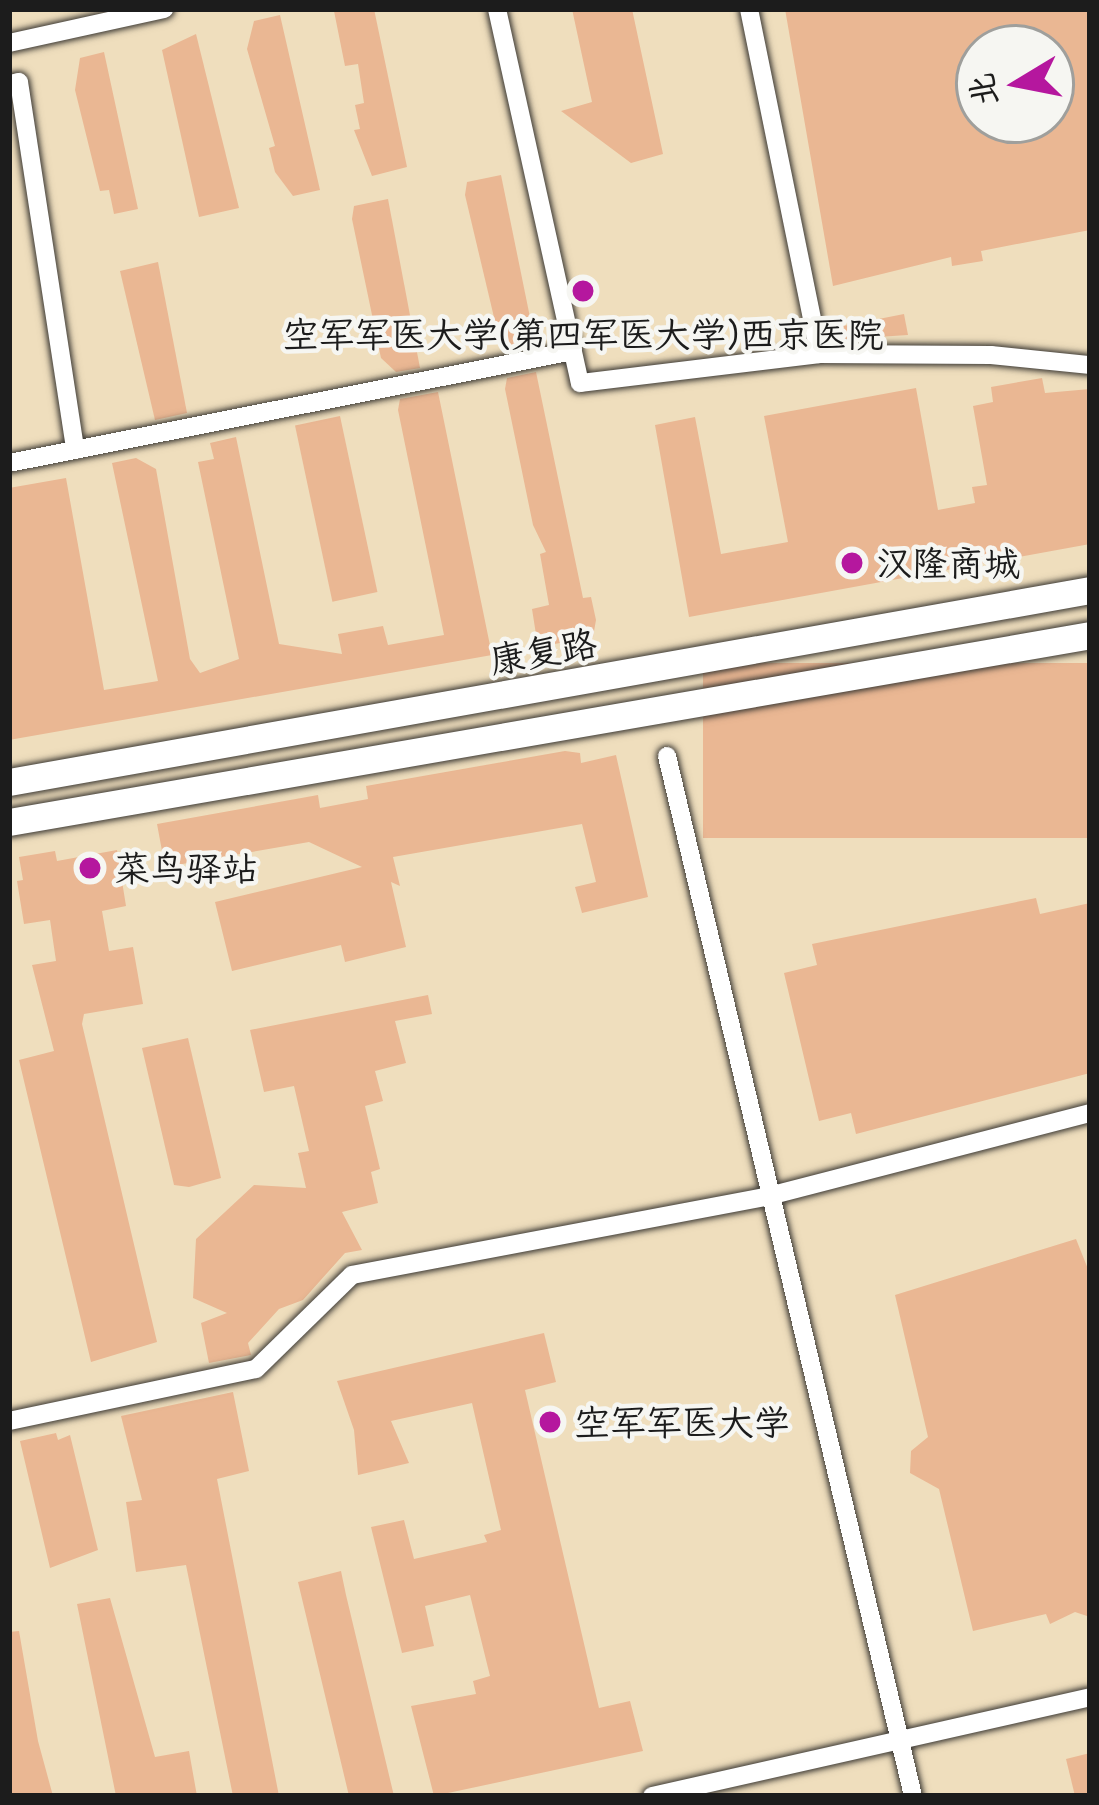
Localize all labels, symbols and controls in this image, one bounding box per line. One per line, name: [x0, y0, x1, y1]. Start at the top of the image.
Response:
north arrow: [955, 24, 1075, 144]
text: 北: [958, 70, 1007, 110]
marker: 空军军医大学(第四军医大学)西京医院: [567, 275, 599, 307]
place label: 空军军医大学(第四军医大学)西京医院: [282, 312, 884, 356]
place label: 汉隆商城: [876, 541, 1020, 585]
marker: 汉隆商城: [839, 550, 865, 576]
street label: 康复路: [486, 620, 600, 682]
place label: 菜鸟驿站: [114, 846, 258, 890]
marker: 菜鸟驿站: [77, 855, 103, 881]
place label: 空军军医大学: [574, 1400, 790, 1444]
marker: 空军军医大学: [537, 1409, 563, 1435]

